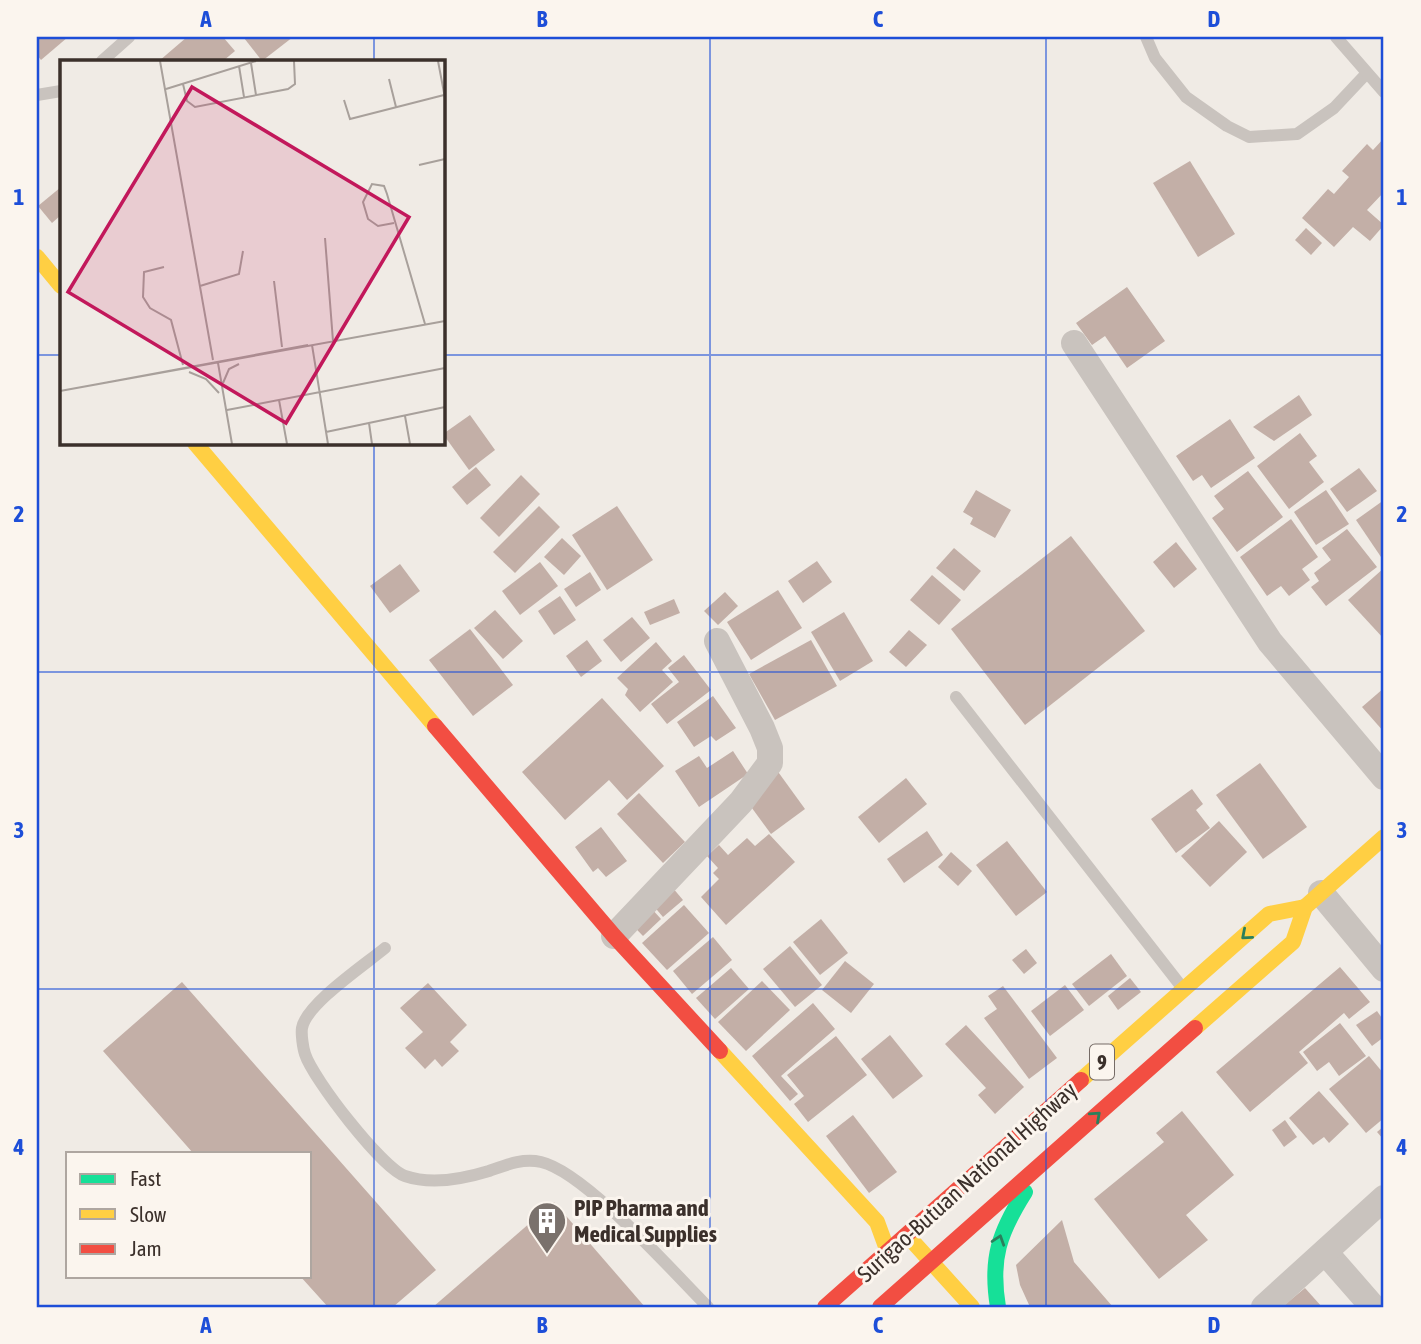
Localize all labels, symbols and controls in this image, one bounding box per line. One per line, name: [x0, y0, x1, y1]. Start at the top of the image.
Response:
text: A: [199, 6, 212, 32]
text: B: [537, 6, 548, 32]
text: C: [873, 6, 884, 32]
text: D: [1208, 6, 1221, 32]
inset map: [60, 60, 444, 444]
text: 1: [14, 184, 25, 210]
text: 1: [1397, 184, 1408, 210]
text: 2: [14, 501, 24, 527]
text: 2: [1397, 501, 1407, 527]
text: 3: [14, 817, 24, 843]
text: 3: [1397, 817, 1407, 843]
one-way arrow: [1241, 926, 1254, 939]
road number: 9: [1090, 1044, 1114, 1080]
street label: Surigao-Butuan National Highway: [852, 1077, 1082, 1287]
one-way arrow: [1088, 1112, 1101, 1124]
text: 4: [13, 1134, 25, 1160]
text: 4: [1396, 1134, 1408, 1160]
legend: [66, 1152, 312, 1278]
text: Fast: [130, 1166, 161, 1190]
place label: PIP Pharma and Medical Supplies: [574, 1195, 717, 1247]
building icon: PIP Pharma and Medical Supplies: [526, 1200, 568, 1255]
text: Slow: [130, 1202, 167, 1226]
one-way arrow: [991, 1234, 1005, 1247]
text: Jam: [130, 1236, 162, 1260]
text: A: [199, 1312, 212, 1338]
text: B: [537, 1312, 548, 1338]
text: C: [873, 1312, 884, 1338]
text: D: [1208, 1312, 1221, 1338]

